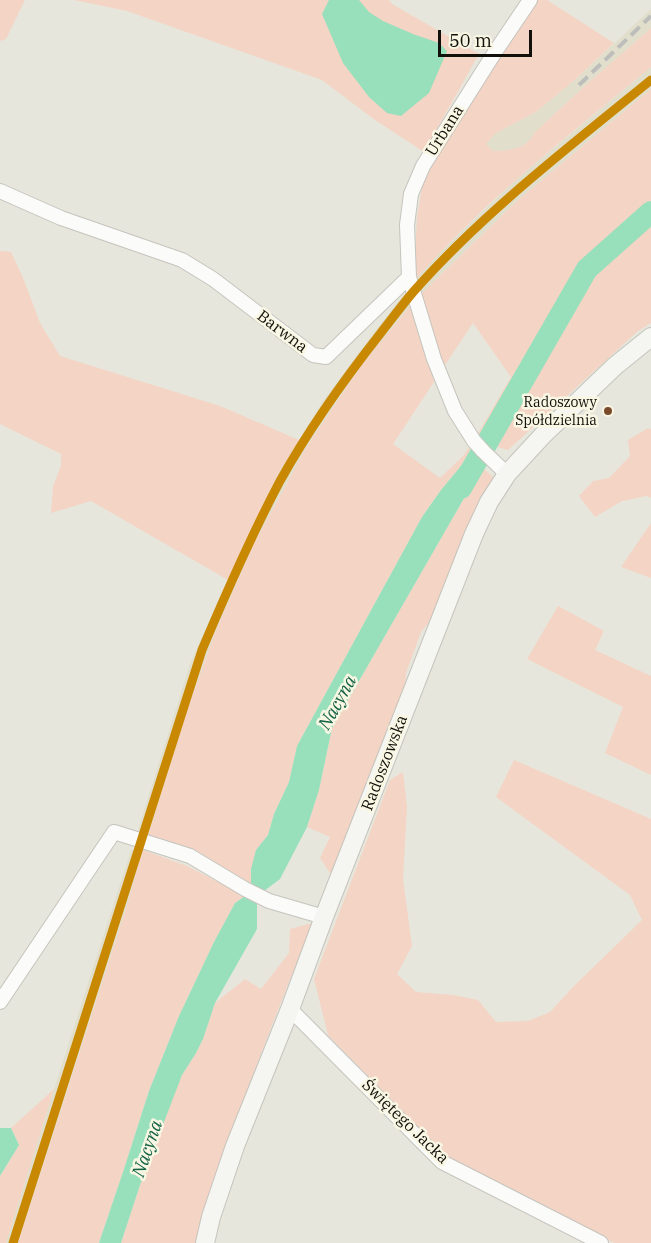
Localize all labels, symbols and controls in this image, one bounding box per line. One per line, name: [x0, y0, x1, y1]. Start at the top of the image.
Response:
scale bar: [441, 18, 536, 56]
text: 50 m: [449, 29, 492, 52]
street label: Urbana: [422, 102, 468, 160]
street label: Barwna: [253, 307, 311, 357]
place label: Radoszowy Spółdzielnia: [515, 395, 597, 428]
marker: Radoszowy Spółdzielnia: [602, 405, 614, 417]
water label: Nacyna: [314, 672, 362, 734]
street label: Radoszowska: [358, 712, 412, 814]
street label: Świętego Jacka: [358, 1076, 452, 1168]
water label: Nacyna: [128, 1118, 168, 1180]

